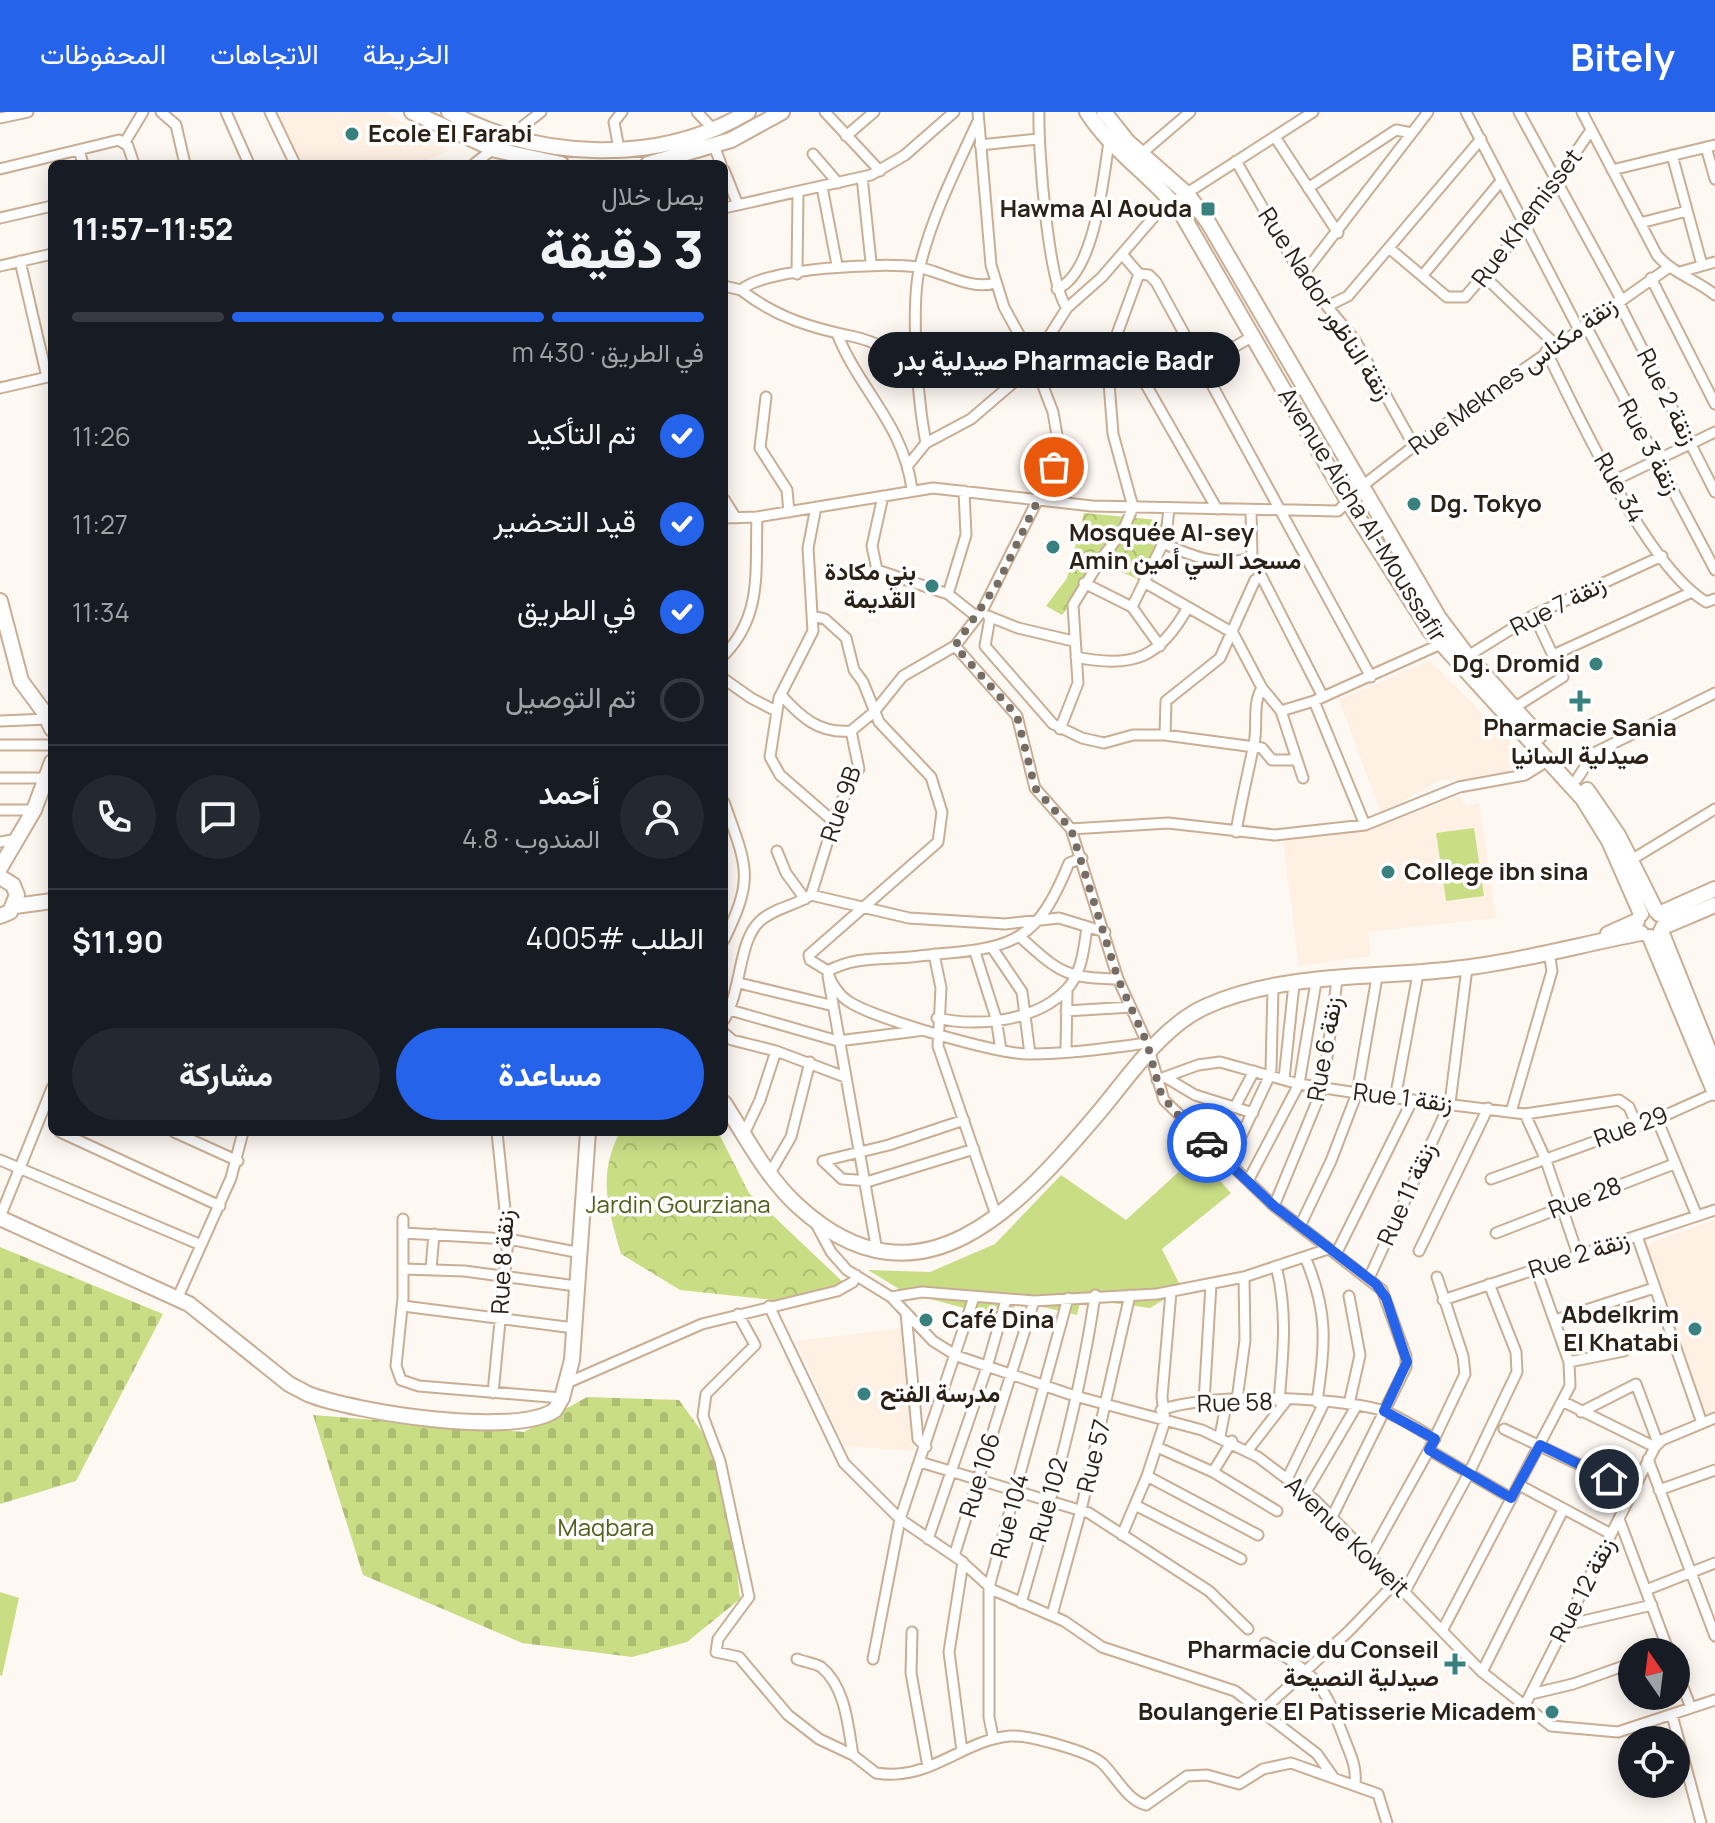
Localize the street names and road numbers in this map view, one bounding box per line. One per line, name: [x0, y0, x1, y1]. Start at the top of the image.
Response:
street label: Rue Khemisset: [1463, 141, 1589, 293]
street label: Rue Nador زنقة الناظور: [1251, 200, 1401, 406]
street label: Rue Meknes زنقة مكناس: [1401, 288, 1623, 462]
street label: Rue 2 زنقة: [1630, 342, 1707, 450]
street label: Avenue Aicha Al-Moussafir: [1271, 381, 1456, 648]
street label: Rue 3 زنقة: [1611, 393, 1689, 500]
street label: Rue 34: [1587, 446, 1653, 528]
street label: Rue 7 زنقة: [1504, 567, 1611, 643]
street label: Rue 9B: [811, 761, 868, 846]
street label: Rue 6 زنقة: [1298, 994, 1349, 1104]
street label: Rue 1 زنقة: [1351, 1074, 1455, 1119]
street label: Rue 29: [1589, 1097, 1672, 1154]
street label: Rue 11 زنقة: [1368, 1137, 1443, 1250]
street label: Rue 28: [1543, 1168, 1626, 1226]
street label: Rue 8 زنقة: [482, 1209, 521, 1315]
street label: Rue 2 زنقة: [1524, 1222, 1633, 1285]
street label: Rue 58: [1196, 1384, 1274, 1419]
street label: Rue 57: [1068, 1416, 1118, 1496]
street label: Rue 106: [950, 1428, 1007, 1521]
street label: Rue 102: [1020, 1454, 1075, 1545]
street label: Avenue Koweit: [1279, 1468, 1417, 1604]
street label: Rue 104: [981, 1470, 1036, 1562]
street label: Rue 12 زنقة: [1541, 1531, 1622, 1648]

